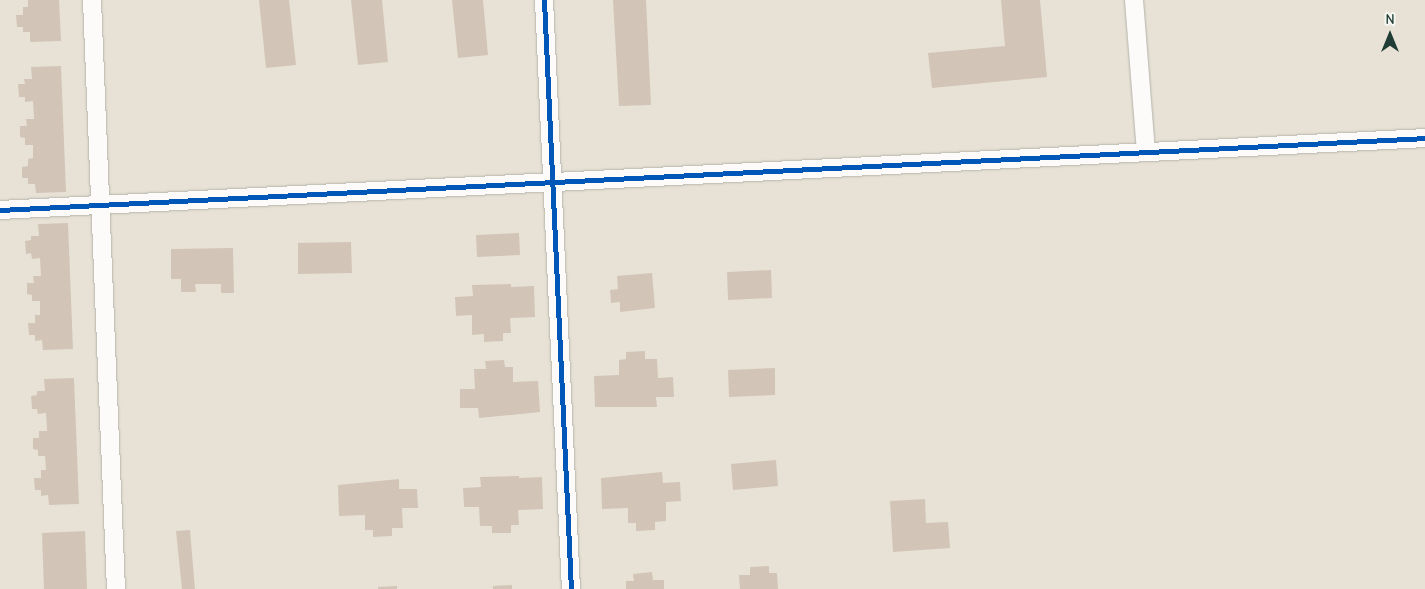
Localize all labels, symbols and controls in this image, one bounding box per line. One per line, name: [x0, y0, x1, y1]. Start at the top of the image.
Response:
north arrow: [1365, 10, 1415, 60]
text: N: [1385, 11, 1395, 28]

